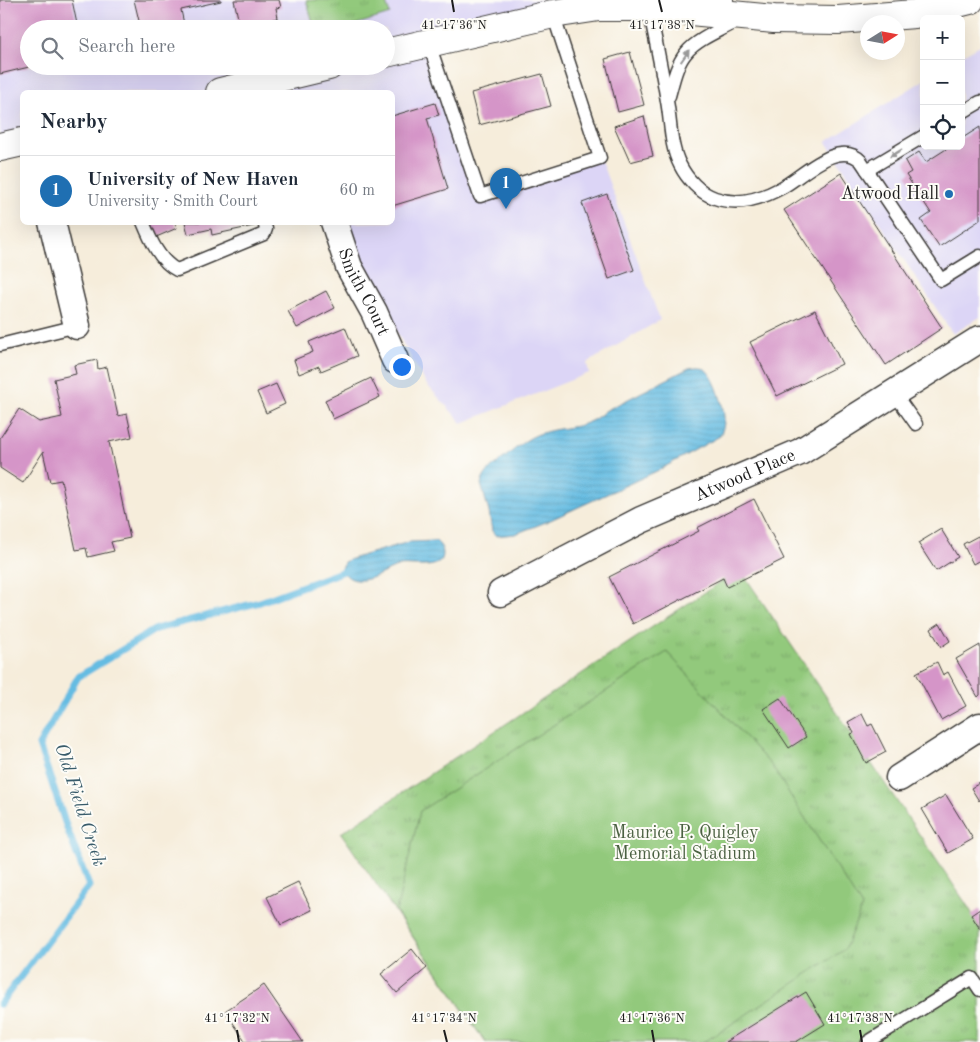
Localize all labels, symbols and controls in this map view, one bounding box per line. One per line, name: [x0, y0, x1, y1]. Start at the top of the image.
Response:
north arrow: [860, 15, 905, 60]
map controls: [920, 15, 965, 150]
button: +: [920, 15, 965, 60]
search box: [20, 20, 395, 75]
text: 41°17'36"N: [421, 20, 487, 32]
text: 41°17'38"N: [629, 20, 695, 32]
icon: search: [38, 34, 66, 62]
text: Search here: [78, 38, 175, 57]
one-way arrow: [680, 49, 690, 63]
button: −: [920, 60, 965, 105]
button: locate: [920, 105, 965, 150]
text: Nearby: [40, 112, 108, 133]
one-way arrow: [889, 149, 902, 158]
pin: 1: [490, 168, 522, 209]
text: University of New Haven: [87, 171, 299, 190]
text: 1: [51, 183, 61, 199]
text: 60 m: [339, 183, 375, 199]
place label: Atwood Hall: [841, 185, 939, 203]
marker: Atwood Hall: [943, 188, 955, 200]
text: University · Smith Court: [87, 194, 258, 210]
street label: Smith Court: [334, 246, 392, 339]
your location: [389, 354, 415, 380]
street label: Atwood Place: [692, 446, 798, 505]
water label: Old Field Creek: [50, 741, 108, 869]
park label: Maurice P. Quigley Memorial Stadium: [611, 824, 759, 863]
text: 41°17'32"N: [204, 1013, 270, 1025]
text: 41°17'34"N: [411, 1013, 477, 1025]
text: 41°17'36"N: [619, 1013, 685, 1025]
text: 41°17'38"N: [827, 1013, 893, 1025]

